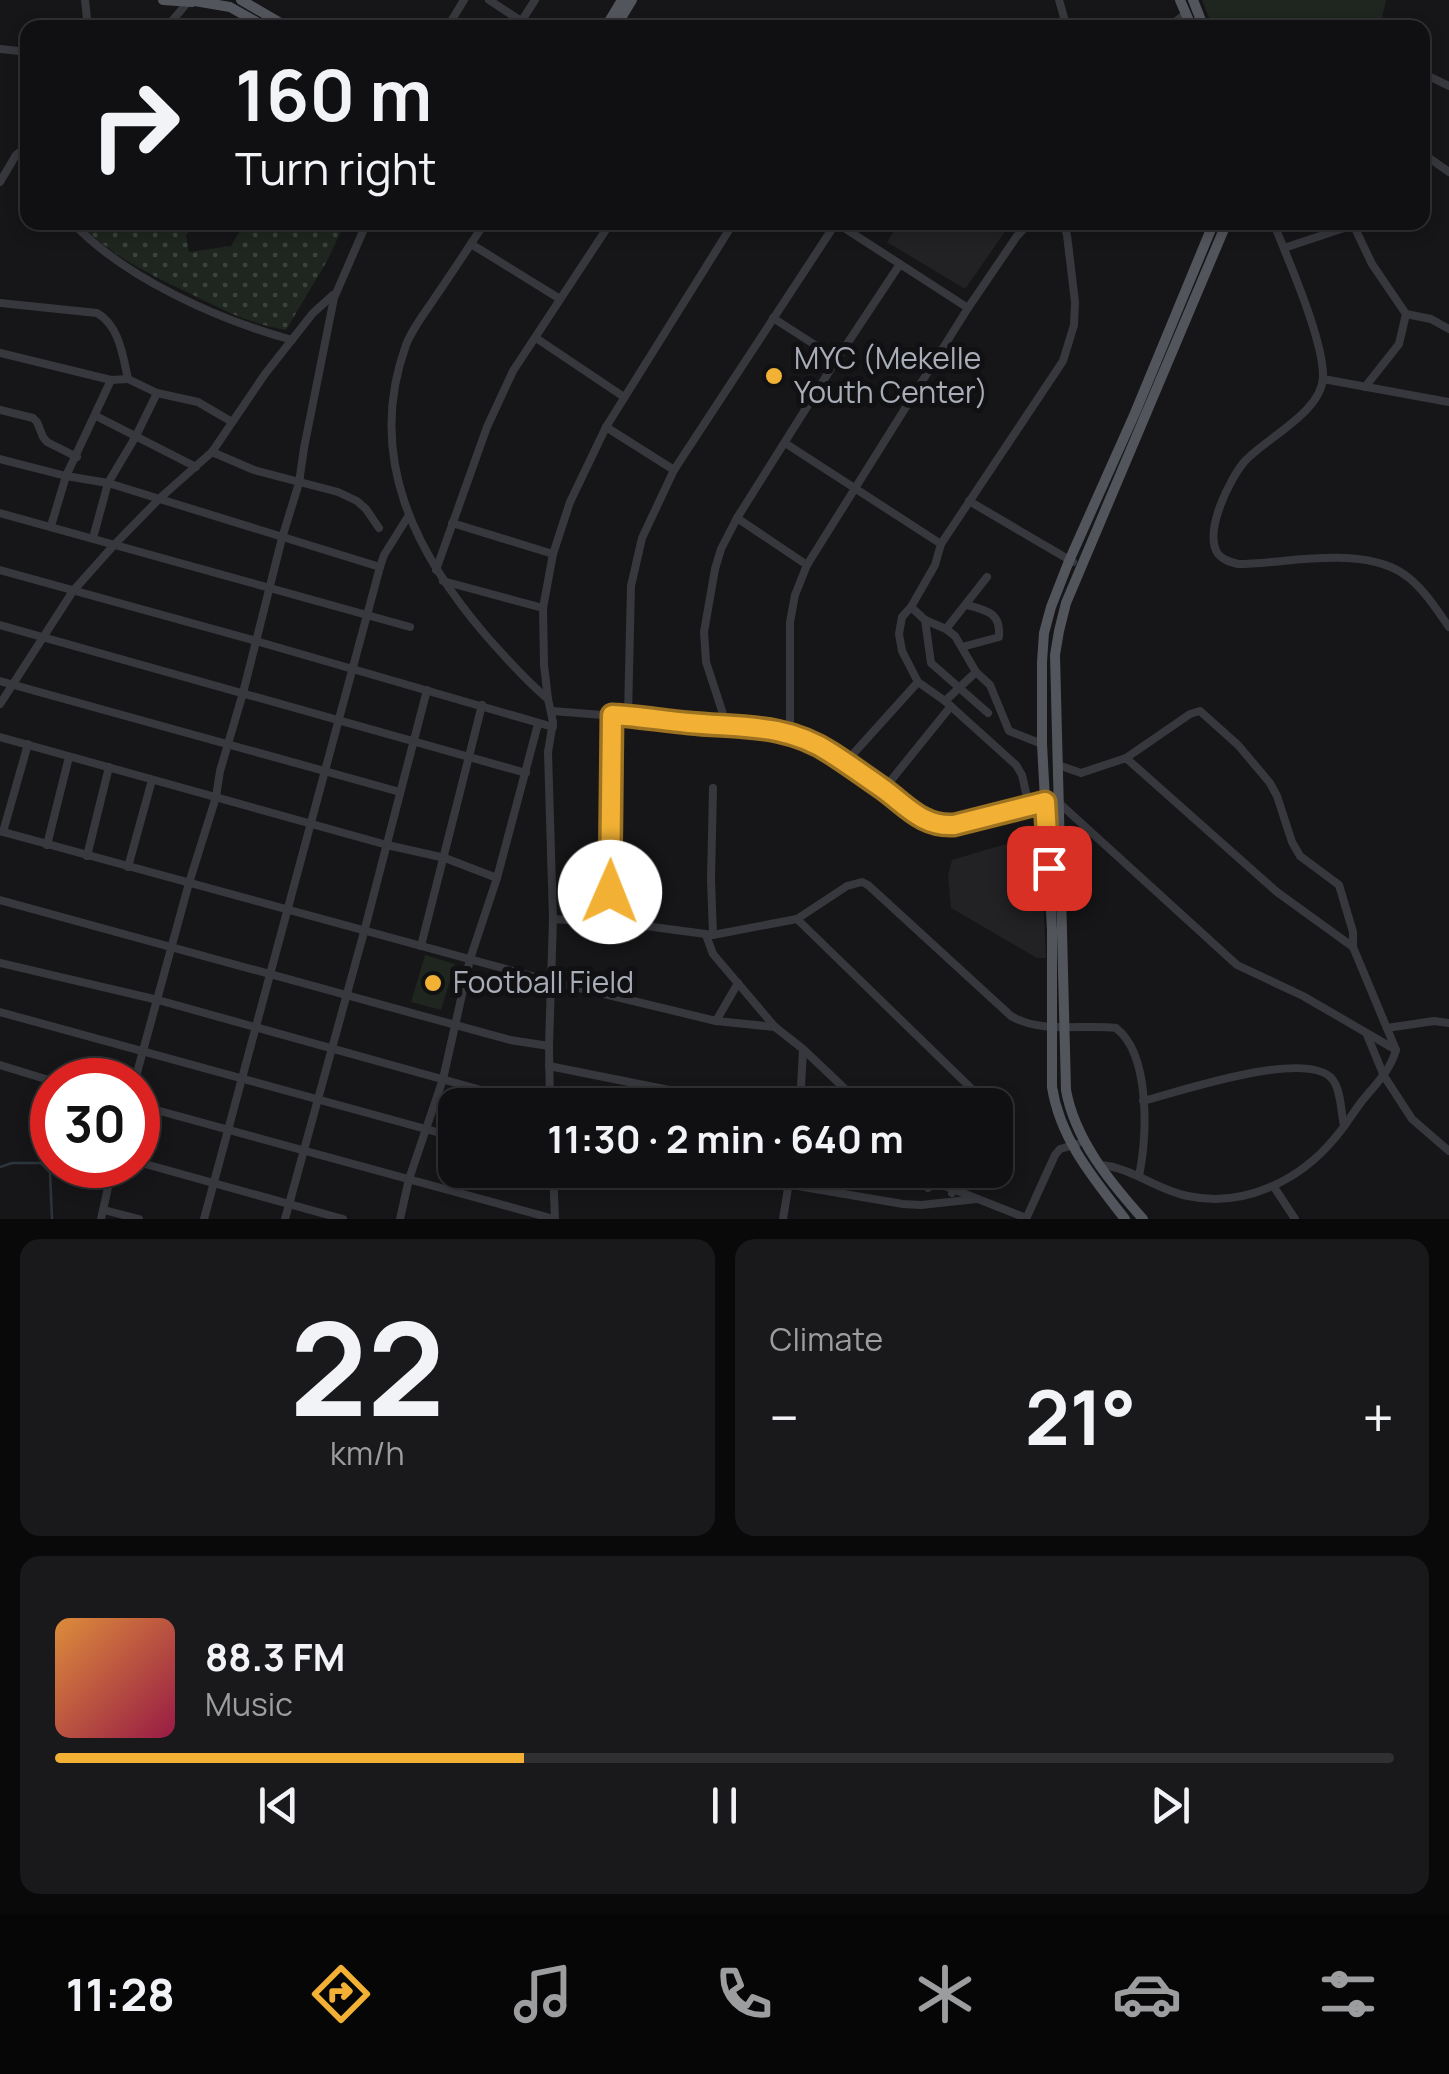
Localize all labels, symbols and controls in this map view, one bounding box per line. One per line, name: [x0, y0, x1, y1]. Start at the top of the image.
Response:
text: 160 m: [235, 46, 432, 142]
icon: right: [70, 60, 200, 190]
text: Turn right: [235, 137, 436, 199]
place label: MYC (Mekelle Youth Center): [794, 337, 988, 412]
marker: MYC (Mekelle Youth Center): [763, 365, 785, 387]
pin: [1007, 826, 1092, 911]
position arrow: [558, 840, 662, 944]
icon: arrive: [1022, 841, 1077, 896]
place label: Football Field: [453, 961, 634, 1002]
marker: Football Field: [422, 972, 444, 994]
speed limit sign: 30: [30, 1058, 160, 1188]
text: 11:30 · 2 min · 640 m: [547, 1112, 904, 1164]
text: 22: [290, 1277, 445, 1455]
text: Climate: [770, 1317, 883, 1361]
text: 21°: [1025, 1365, 1136, 1468]
text: −: [770, 1379, 799, 1455]
text: +: [1362, 1379, 1394, 1455]
text: km/h: [330, 1431, 404, 1475]
text: 88.3 FM: [205, 1630, 345, 1682]
text: Music: [205, 1682, 293, 1726]
icon: previous: [251, 1778, 306, 1833]
icon: pause: [697, 1778, 752, 1833]
icon: next: [1143, 1778, 1198, 1833]
icon: directions: [306, 1959, 376, 2029]
icon: music: [508, 1959, 578, 2029]
icon: phone: [709, 1959, 779, 2029]
icon: climate: [910, 1959, 980, 2029]
icon: car: [1112, 1959, 1182, 2029]
icon: filters: [1313, 1959, 1383, 2029]
text: 11:28: [66, 1963, 175, 2025]

